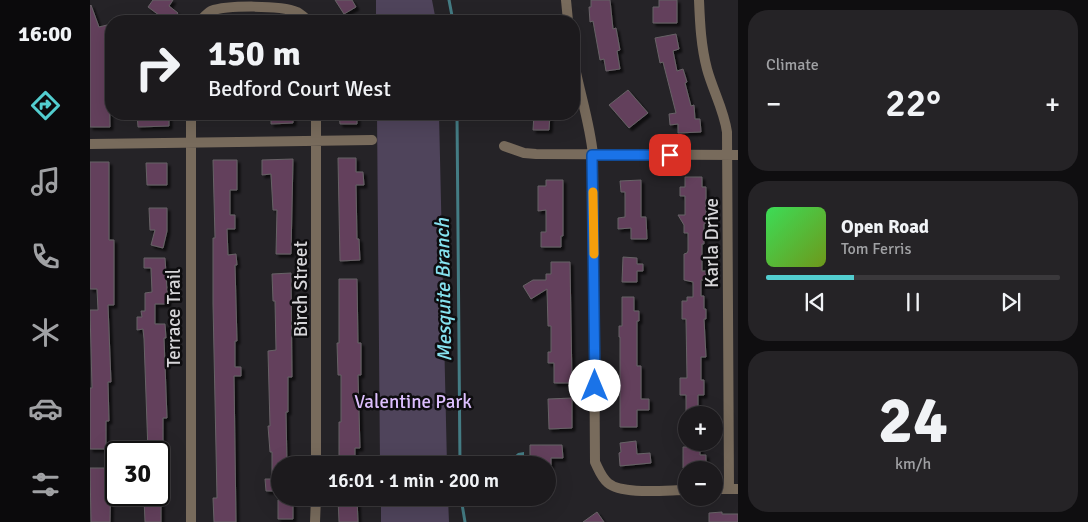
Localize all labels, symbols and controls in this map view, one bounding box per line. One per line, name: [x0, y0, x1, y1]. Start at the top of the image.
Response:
text: 16:00: [18, 20, 72, 47]
text: 150 m: [208, 32, 301, 75]
icon: right: [125, 35, 190, 100]
text: Climate: [766, 55, 819, 75]
text: Bedford Court West: [208, 75, 391, 102]
text: 22°: [885, 80, 941, 127]
text: −: [766, 87, 781, 121]
text: +: [1045, 87, 1060, 121]
icon: directions: [28, 88, 63, 123]
pin: [649, 134, 691, 176]
icon: arrive: [656, 141, 684, 169]
icon: music: [28, 164, 63, 199]
street label: Karla Drive: [700, 198, 724, 288]
text: Open Road: [841, 215, 929, 239]
water label: Mesquite Branch: [430, 217, 457, 362]
icon: phone: [28, 239, 63, 274]
text: Tom Ferris: [841, 239, 911, 259]
street label: Birch Street: [289, 241, 313, 337]
street label: Terrace Trail: [162, 269, 186, 367]
icon: previous: [801, 288, 829, 316]
icon: pause: [899, 288, 927, 316]
icon: next: [997, 288, 1025, 316]
icon: climate: [28, 315, 63, 350]
position arrow: [568, 359, 620, 411]
text: 24: [878, 381, 948, 461]
park label: Valentine Park: [354, 390, 472, 414]
icon: car: [28, 391, 63, 426]
map controls: [678, 406, 723, 506]
button: +: [678, 406, 723, 451]
speed limit sign: 30: [105, 441, 170, 506]
text: km/h: [895, 454, 931, 474]
button: −: [678, 461, 723, 506]
icon: filters: [28, 467, 63, 502]
text: 16:01 · 1 min · 200 m: [328, 469, 499, 493]

